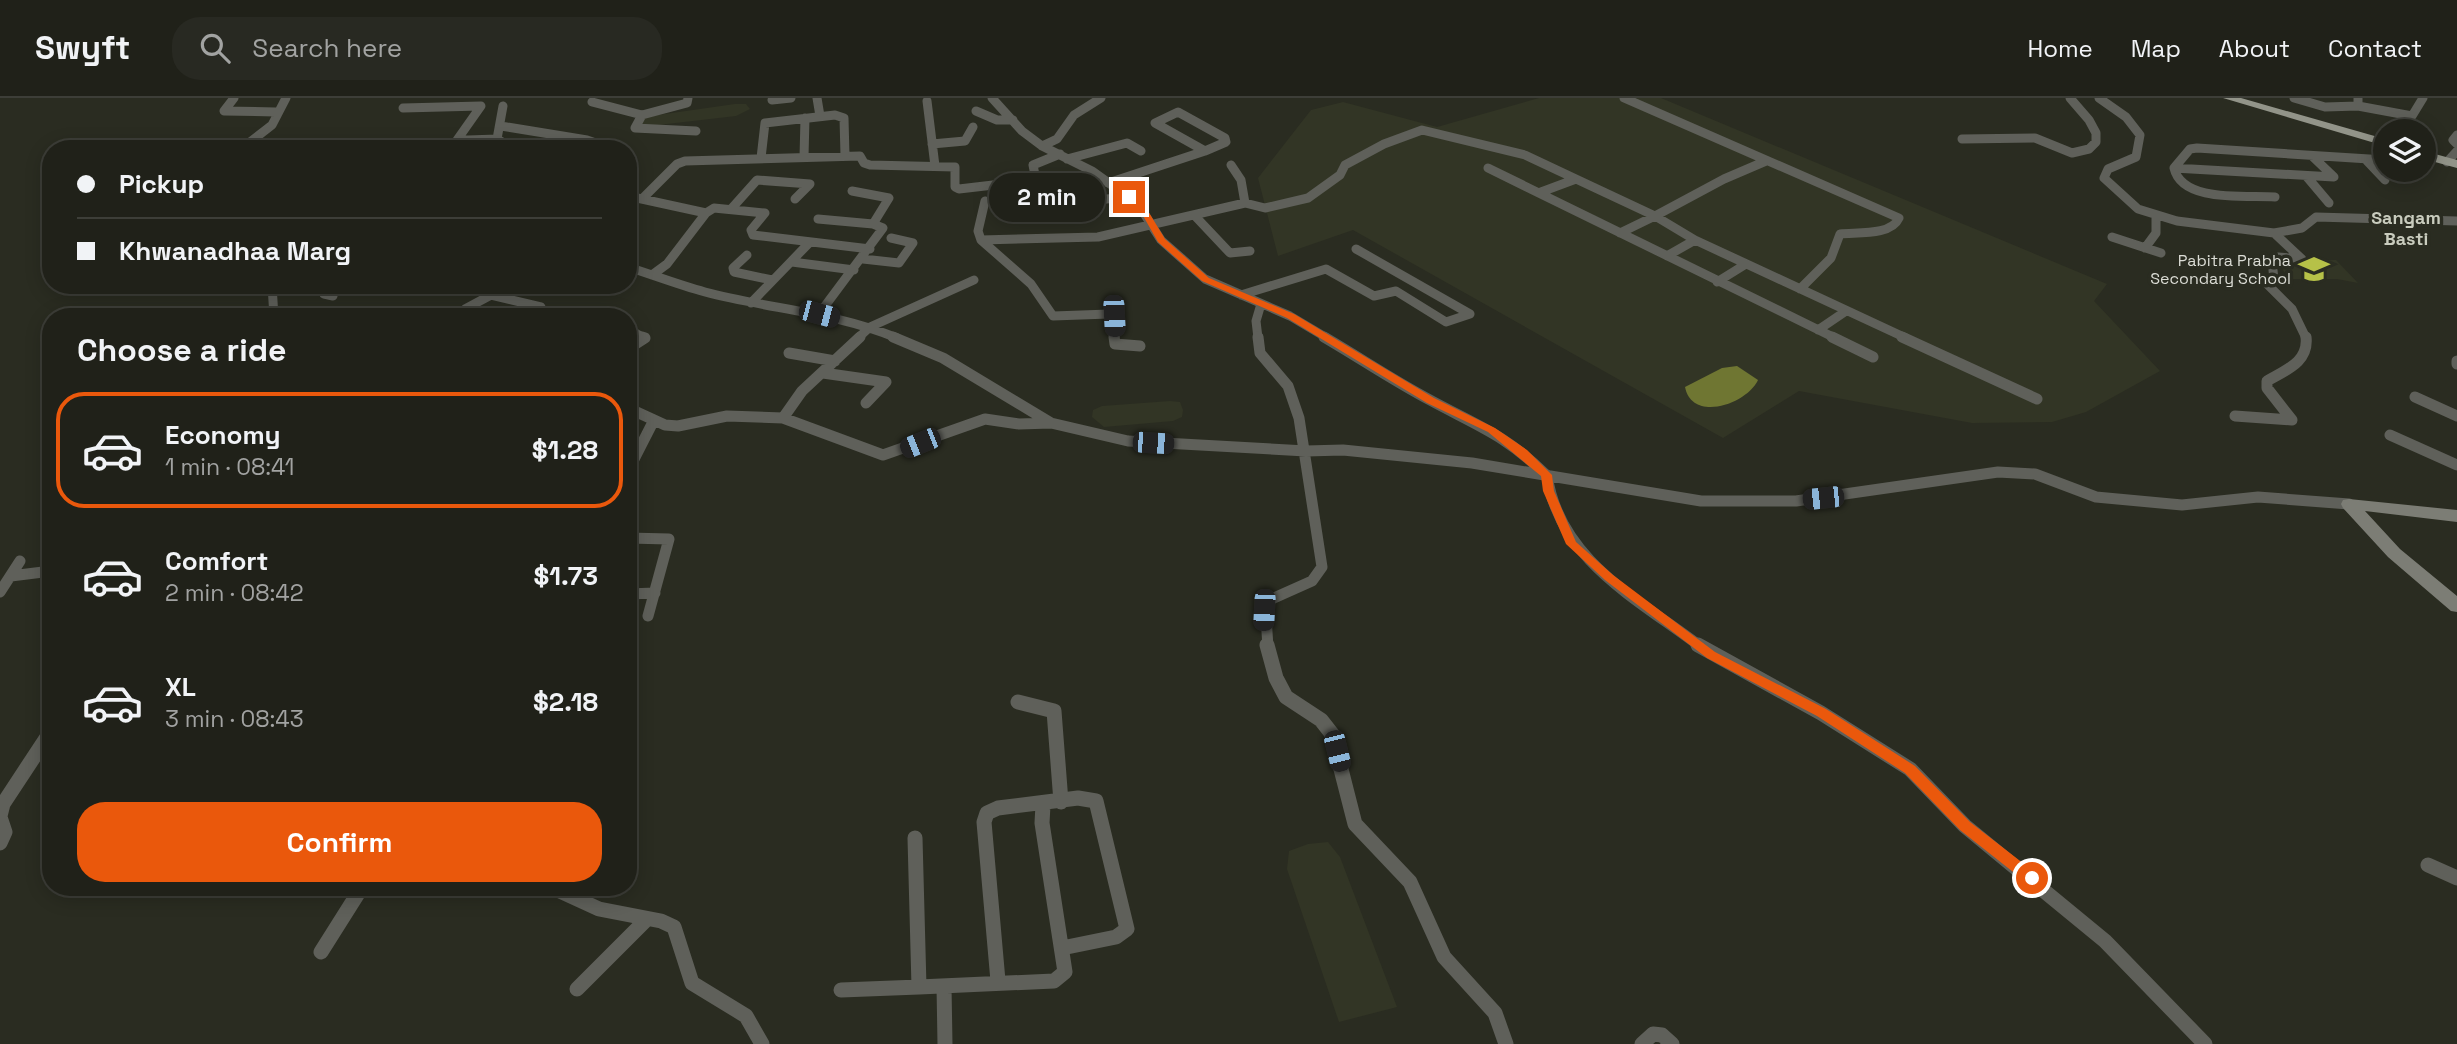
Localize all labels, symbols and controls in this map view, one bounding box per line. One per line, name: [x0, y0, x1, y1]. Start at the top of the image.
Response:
search box: [172, 17, 662, 80]
text: Swyft: [35, 27, 130, 69]
icon: search: [196, 29, 234, 67]
text: Search here: [252, 31, 402, 65]
text: Home: [2027, 33, 2093, 64]
text: Map: [2131, 33, 2181, 64]
text: About: [2219, 33, 2290, 64]
text: Contact: [2328, 33, 2422, 64]
map controls: [2373, 119, 2436, 182]
button: layers: [2373, 119, 2436, 182]
text: Pickup: [119, 167, 204, 201]
callout: 2 min: [989, 172, 1104, 222]
route end: [1113, 181, 1145, 213]
text: 2 min: [1017, 182, 1077, 212]
district label: Sangam Basti: [2371, 206, 2441, 250]
text: Khwanadhaa Marg: [119, 234, 351, 268]
place label: Pabitra Prabha Secondary School: [2150, 250, 2291, 289]
school or university icon: Pabitra Prabha Secondary School: [2297, 252, 2331, 286]
car: [1103, 294, 1126, 338]
car: [796, 298, 843, 330]
text: Choose a ride: [77, 330, 287, 370]
text: Economy: [165, 418, 281, 452]
icon: car: [81, 419, 144, 482]
car: [897, 425, 944, 461]
car: [1132, 431, 1175, 455]
text: $1.28: [532, 433, 598, 467]
text: 1 min · 08:41: [165, 452, 294, 482]
car: [1802, 485, 1845, 511]
text: Comfort: [165, 544, 268, 578]
icon: car: [81, 545, 144, 608]
text: $1.73: [533, 559, 598, 593]
text: 2 min · 08:42: [165, 578, 304, 608]
car: [1253, 588, 1276, 632]
text: XL: [165, 670, 196, 704]
icon: car: [81, 671, 144, 734]
text: $2.18: [533, 685, 598, 719]
text: 3 min · 08:43: [165, 704, 304, 734]
car: [1322, 728, 1353, 774]
button: Confirm: [77, 802, 602, 882]
route start: [2016, 862, 2048, 894]

